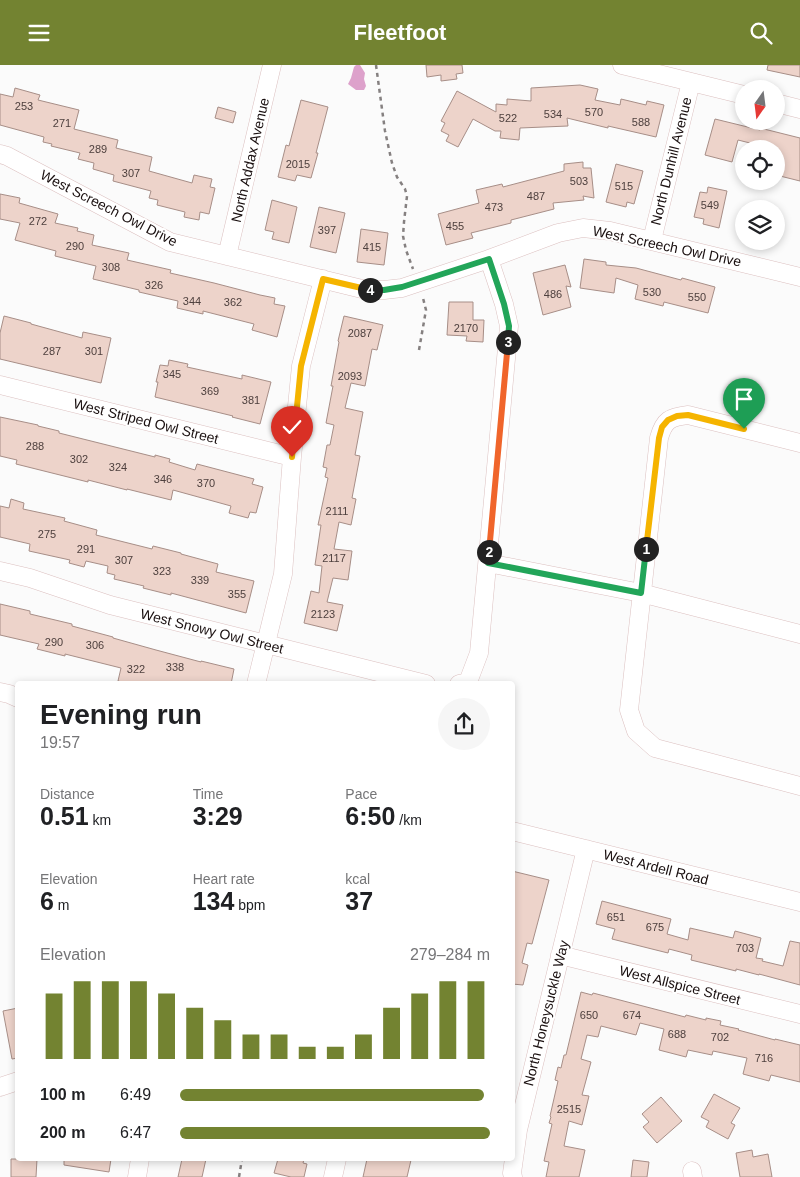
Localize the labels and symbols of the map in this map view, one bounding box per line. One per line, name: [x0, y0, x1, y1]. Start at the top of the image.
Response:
north arrow: [735, 80, 785, 130]
street label: North Dunhill Avenue: [647, 95, 695, 227]
street label: North Addax Avenue: [228, 96, 272, 224]
house number: 253: [15, 100, 33, 112]
house number: 570: [585, 106, 603, 118]
house number: 534: [544, 108, 562, 120]
house number: 522: [499, 112, 517, 124]
house number: 588: [632, 116, 650, 128]
house number: 271: [53, 117, 71, 129]
house number: 289: [89, 143, 107, 155]
house number: 2015: [286, 158, 310, 170]
street label: West Screech Owl Drive: [38, 166, 180, 250]
house number: 307: [122, 167, 140, 179]
house number: 503: [570, 175, 588, 187]
house number: 515: [615, 180, 633, 192]
house number: 487: [527, 190, 545, 202]
house number: 549: [701, 199, 719, 211]
house number: 473: [485, 201, 503, 213]
house number: 272: [29, 215, 47, 227]
house number: 455: [446, 220, 464, 232]
street label: West Screech Owl Drive: [591, 222, 743, 270]
house number: 397: [318, 224, 336, 236]
house number: 290: [66, 240, 84, 252]
house number: 415: [363, 241, 381, 253]
house number: 308: [102, 261, 120, 273]
pin: 4: [358, 277, 382, 303]
house number: 326: [145, 279, 163, 291]
house number: 530: [643, 286, 661, 298]
house number: 486: [544, 288, 562, 300]
house number: 550: [688, 291, 706, 303]
house number: 344: [183, 295, 201, 307]
house number: 362: [224, 296, 242, 308]
house number: 2170: [454, 322, 478, 334]
house number: 2087: [348, 327, 372, 339]
pin: 3: [496, 329, 520, 355]
house number: 287: [43, 345, 61, 357]
house number: 301: [85, 345, 103, 357]
house number: 345: [163, 368, 181, 380]
house number: 2093: [338, 370, 362, 382]
pin: [723, 378, 765, 429]
house number: 369: [201, 385, 219, 397]
house number: 381: [242, 394, 260, 406]
street label: West Striped Owl Street: [72, 395, 220, 447]
pin: [271, 406, 313, 457]
house number: 288: [26, 440, 44, 452]
house number: 302: [70, 453, 88, 465]
house number: 324: [109, 461, 127, 473]
house number: 346: [154, 473, 172, 485]
house number: 370: [197, 477, 215, 489]
house number: 2111: [326, 505, 348, 517]
house number: 275: [38, 528, 56, 540]
pin: 1: [634, 537, 658, 561]
pin: 2: [476, 539, 502, 565]
house number: 291: [77, 543, 95, 555]
house number: 2117: [322, 552, 346, 564]
house number: 307: [115, 554, 133, 566]
house number: 323: [153, 565, 171, 577]
house number: 339: [191, 574, 209, 586]
house number: 355: [228, 588, 246, 600]
street label: West Snowy Owl Street: [139, 605, 285, 657]
house number: 2123: [311, 608, 335, 620]
house number: 290: [45, 636, 63, 648]
house number: 306: [86, 639, 104, 651]
house number: 338: [166, 661, 184, 673]
house number: 322: [127, 663, 145, 675]
street label: West Ardell Road: [602, 846, 710, 888]
house number: 651: [607, 911, 625, 923]
house number: 675: [646, 921, 664, 933]
street label: North Honeysuckle Way: [520, 938, 572, 1088]
house number: 703: [736, 942, 754, 954]
street label: West Allspice Street: [618, 962, 742, 1008]
house number: 650: [580, 1009, 598, 1021]
house number: 674: [623, 1009, 641, 1021]
house number: 688: [668, 1028, 686, 1040]
house number: 702: [711, 1031, 729, 1043]
house number: 716: [755, 1052, 773, 1064]
house number: 2515: [557, 1103, 581, 1115]

